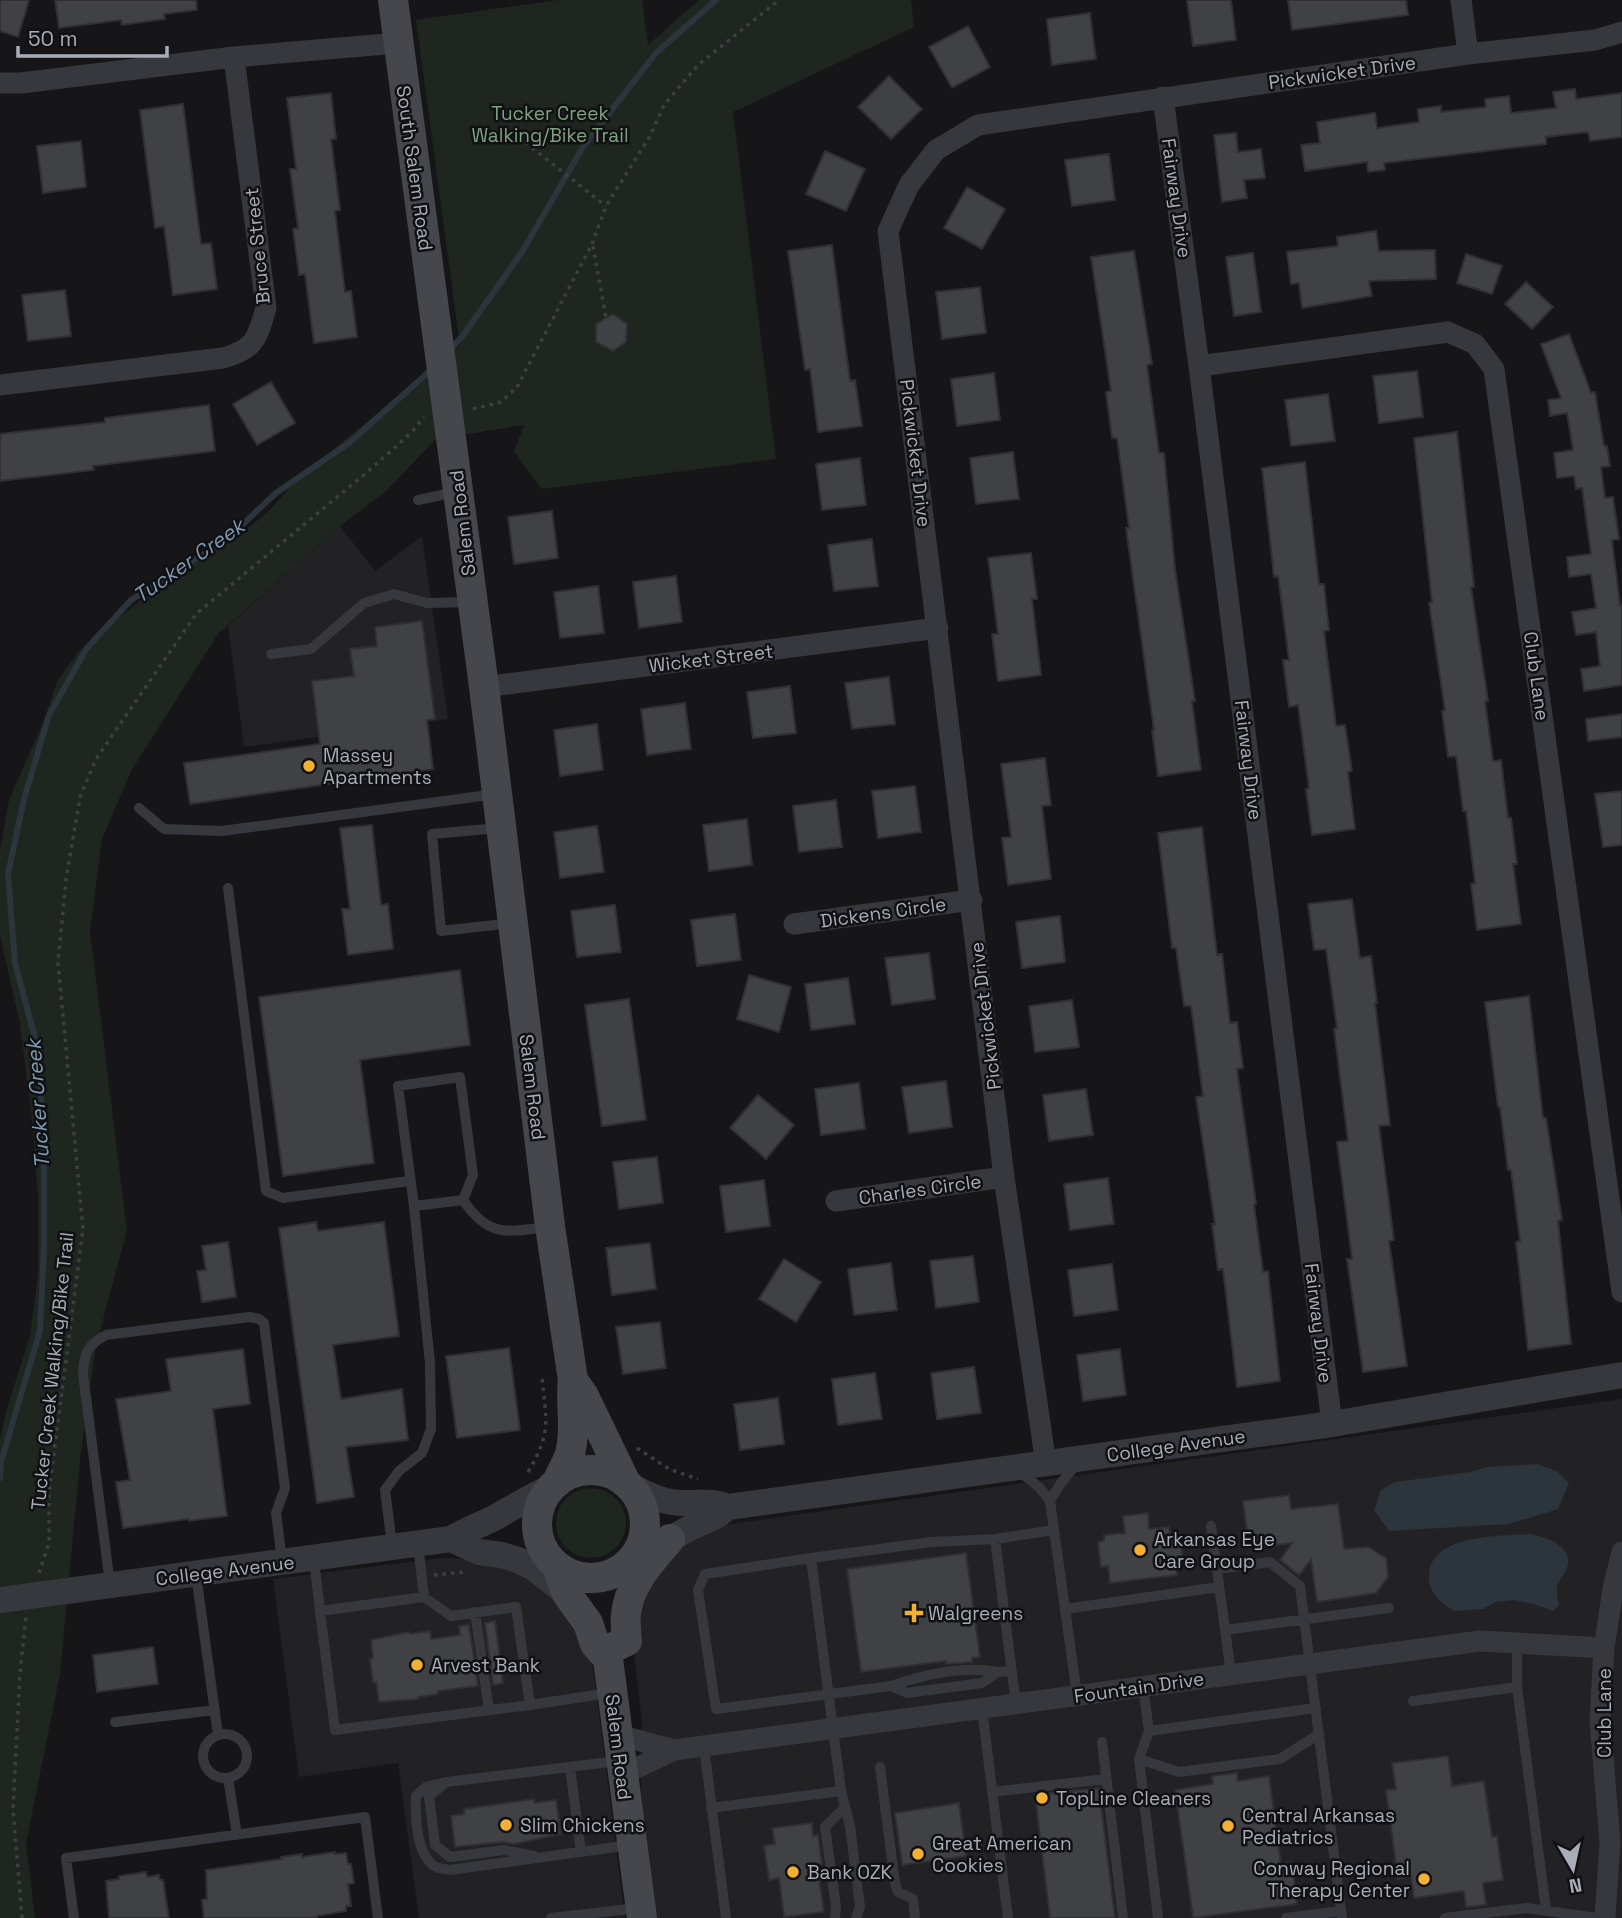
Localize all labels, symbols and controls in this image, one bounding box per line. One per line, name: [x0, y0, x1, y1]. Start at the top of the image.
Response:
scale bar: [18, 14, 166, 58]
text: 50 m: [28, 25, 78, 52]
street label: Pickwicket Drive: [1267, 50, 1417, 95]
street label: South Salem Road: [391, 84, 438, 252]
park label: Tucker Creek Walking/Bike Trail: [471, 101, 629, 148]
street label: Fairway Drive: [1156, 137, 1197, 260]
street label: Bruce Street: [239, 187, 276, 305]
street label: Pickwicket Drive: [894, 378, 937, 528]
street label: Salem Road: [444, 469, 481, 577]
water label: Tucker Creek: [128, 511, 252, 609]
street label: Club Lane: [1518, 630, 1555, 722]
street label: Wicket Street: [648, 638, 775, 679]
street label: Fairway Drive: [1229, 699, 1268, 821]
place label: Massey Apartments: [323, 743, 432, 790]
marker: Massey Apartments: [301, 758, 317, 774]
street label: Dickens Circle: [818, 891, 948, 934]
street label: Pickwicket Drive: [964, 941, 1007, 1091]
street label: Salem Road: [514, 1033, 551, 1141]
water label: Tucker Creek: [19, 1036, 55, 1170]
street label: Charles Circle: [857, 1169, 983, 1210]
street label: Tucker Creek Walking/Bike Trail: [25, 1231, 80, 1511]
street label: Fairway Drive: [1299, 1262, 1338, 1384]
street label: College Avenue: [1105, 1423, 1247, 1468]
place label: Arkansas Eye Care Group: [1154, 1527, 1275, 1574]
marker: Arkansas Eye Care Group: [1132, 1542, 1148, 1558]
street label: College Avenue: [154, 1550, 296, 1591]
place label: Walgreens: [928, 1601, 1023, 1626]
marker: Walgreens: [906, 1605, 922, 1621]
place label: Arvest Bank: [431, 1653, 540, 1678]
marker: Arvest Bank: [409, 1657, 425, 1673]
street label: Fountain Drive: [1072, 1666, 1206, 1709]
street label: Club Lane: [1592, 1668, 1617, 1758]
street label: Salem Road: [600, 1693, 637, 1801]
place label: TopLine Cleaners: [1056, 1786, 1211, 1811]
marker: TopLine Cleaners: [1034, 1790, 1050, 1806]
place label: Central Arkansas Pediatrics: [1242, 1803, 1395, 1850]
place label: Slim Chickens: [520, 1813, 645, 1838]
marker: Slim Chickens: [498, 1817, 514, 1833]
marker: Central Arkansas Pediatrics: [1220, 1818, 1236, 1834]
place label: Great American Cookies: [932, 1831, 1072, 1878]
north arrow: [1538, 1834, 1608, 1904]
marker: Great American Cookies: [910, 1846, 926, 1862]
place label: Conway Regional Therapy Center: [1253, 1856, 1410, 1903]
place label: Bank OZK: [807, 1860, 893, 1885]
marker: Bank OZK: [785, 1864, 801, 1880]
marker: Conway Regional Therapy Center: [1416, 1871, 1432, 1887]
text: N: [1567, 1872, 1584, 1899]

